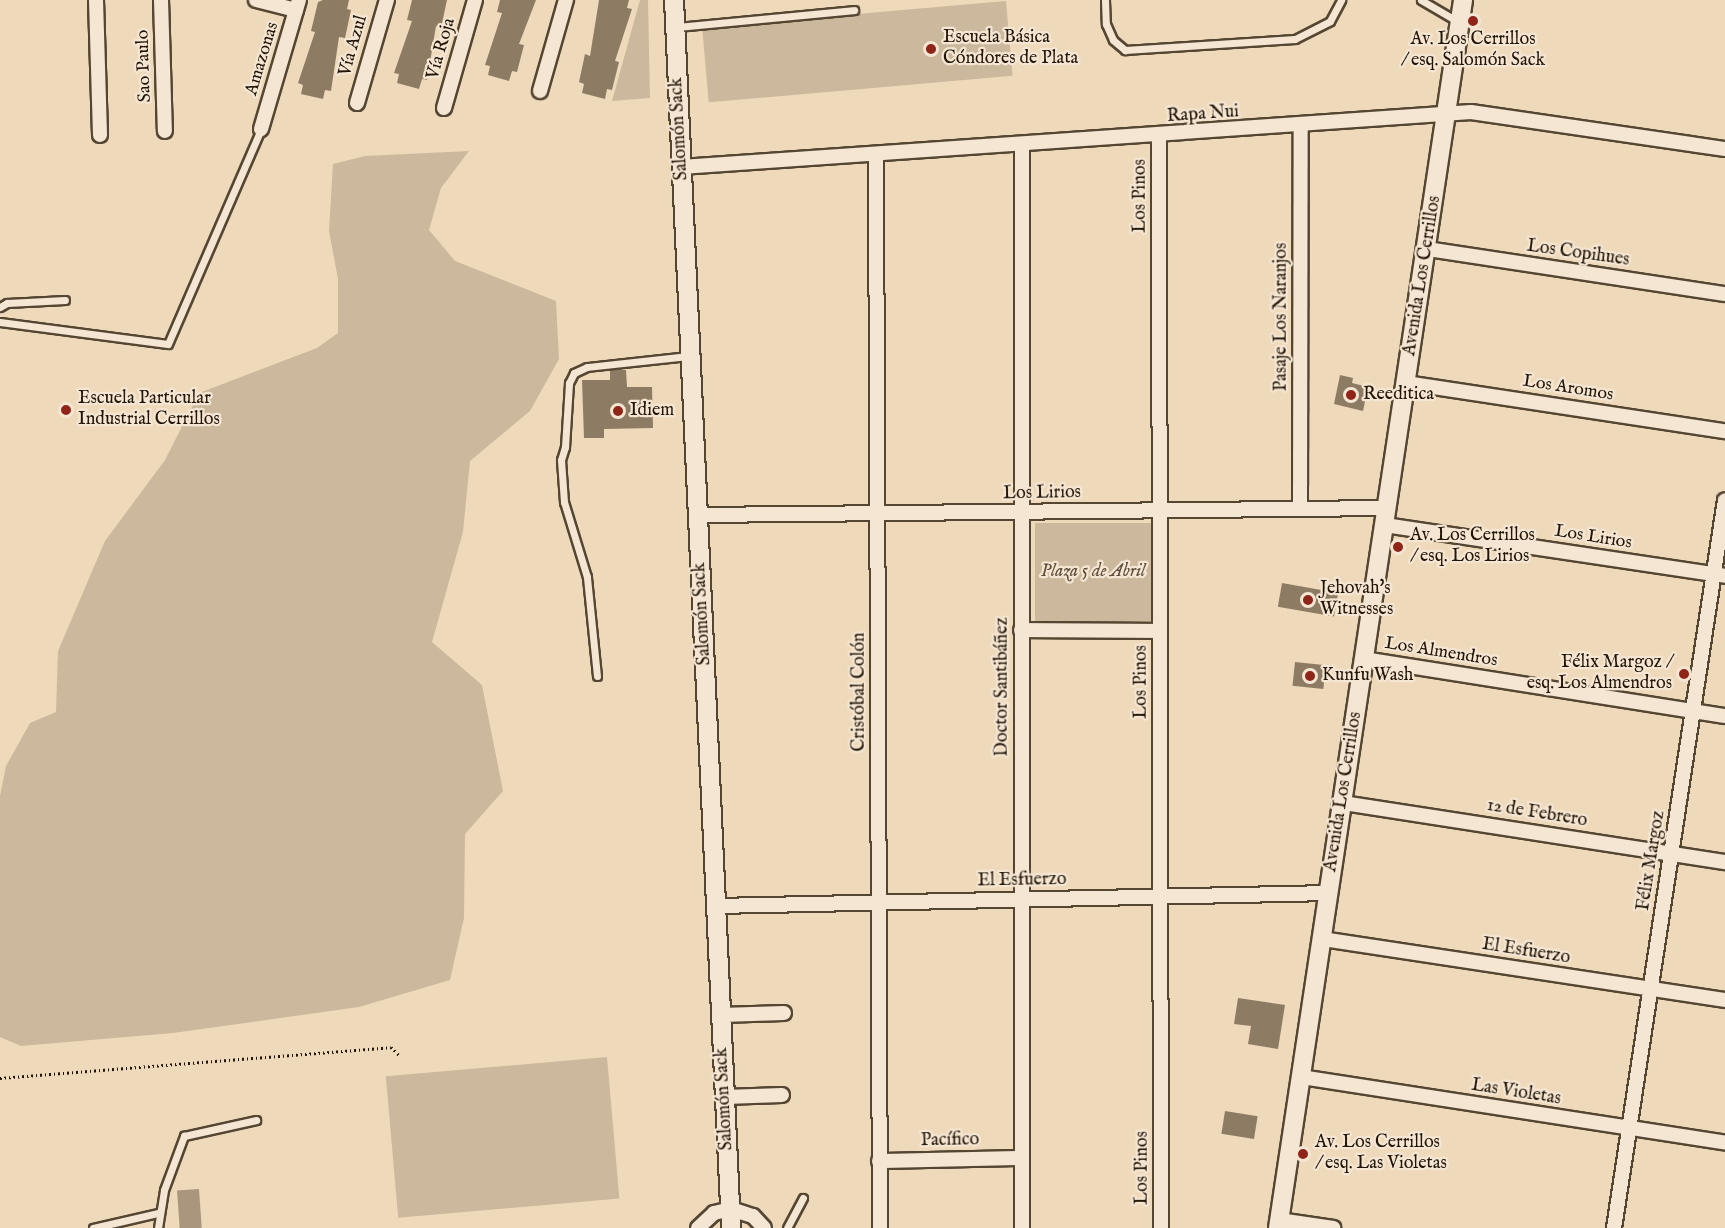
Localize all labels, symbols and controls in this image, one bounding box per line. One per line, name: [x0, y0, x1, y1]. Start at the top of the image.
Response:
street label: Vía Azul: [335, 13, 373, 79]
marker: Av. Los Cerrillos / esq. Salomón Sack: [1466, 14, 1480, 28]
street label: Vía Roja: [423, 16, 461, 82]
street label: Amazonas: [242, 20, 284, 98]
place label: Escuela Básica Cóndores de Plata: [943, 28, 1078, 70]
street label: Sao Paulo: [133, 29, 157, 103]
place label: Av. Los Cerrillos / esq. Salomón Sack: [1401, 30, 1545, 72]
marker: Escuela Básica Cóndores de Plata: [924, 42, 938, 56]
street label: Salomón Sack: [667, 77, 693, 181]
street label: Rapa Nui: [1166, 102, 1240, 128]
street label: Los Pinos: [1130, 159, 1152, 233]
street label: Avenida Los Cerrillos: [1400, 195, 1446, 357]
street label: Los Copihues: [1525, 236, 1631, 272]
street label: Pasaje Los Naranjos: [1271, 243, 1293, 391]
street label: Los Aromos: [1521, 371, 1615, 407]
place label: Reeditica: [1363, 384, 1434, 406]
marker: Reeditica: [1344, 388, 1358, 402]
place label: Escuela Particular Industrial Cerrillos: [78, 389, 220, 432]
place label: Idiem: [630, 400, 674, 422]
marker: Escuela Particular Industrial Cerrillos: [59, 403, 73, 417]
marker: Idiem: [611, 404, 625, 418]
street label: Los Lirios: [1003, 483, 1081, 505]
street label: Los Lirios: [1553, 521, 1633, 555]
place label: Av. Los Cerrillos / esq. Los Lirios: [1410, 526, 1535, 568]
marker: Av. Los Cerrillos / esq. Los Lirios: [1391, 540, 1405, 554]
park label: Plaza 5 de Abril: [1041, 561, 1145, 583]
street label: Salomón Sack: [690, 562, 716, 666]
place label: Jehovah's Witnesses: [1320, 579, 1393, 622]
marker: Jehovah's Witnesses: [1301, 593, 1315, 607]
street label: Doctor Santibáñez: [992, 617, 1014, 757]
street label: Cristóbal Colón: [849, 632, 871, 752]
street label: Los Almendros: [1383, 633, 1499, 673]
street label: Los Pinos: [1131, 645, 1153, 719]
place label: Félix Margoz / esq. Los Almendros: [1527, 653, 1672, 696]
place label: Kunfu Wash: [1322, 665, 1413, 687]
marker: Félix Margoz / esq. Los Almendros: [1677, 667, 1691, 681]
marker: Kunfu Wash: [1303, 669, 1317, 683]
street label: Avenida Los Cerrillos: [1321, 711, 1367, 873]
street label: 12 de Febrero: [1485, 795, 1589, 833]
street label: Félix Margoz: [1633, 809, 1671, 913]
street label: El Esfuerzo: [977, 869, 1067, 893]
street label: El Esfuerzo: [1480, 934, 1572, 970]
street label: Salomón Sack: [712, 1047, 738, 1151]
street label: Las Violetas: [1470, 1075, 1562, 1111]
street label: Pacífico: [921, 1130, 979, 1152]
street label: Los Pinos: [1132, 1131, 1154, 1205]
place label: Av. Los Cerrillos / esq. Las Violetas: [1315, 1133, 1447, 1176]
marker: Av. Los Cerrillos / esq. Las Violetas: [1296, 1147, 1310, 1161]

